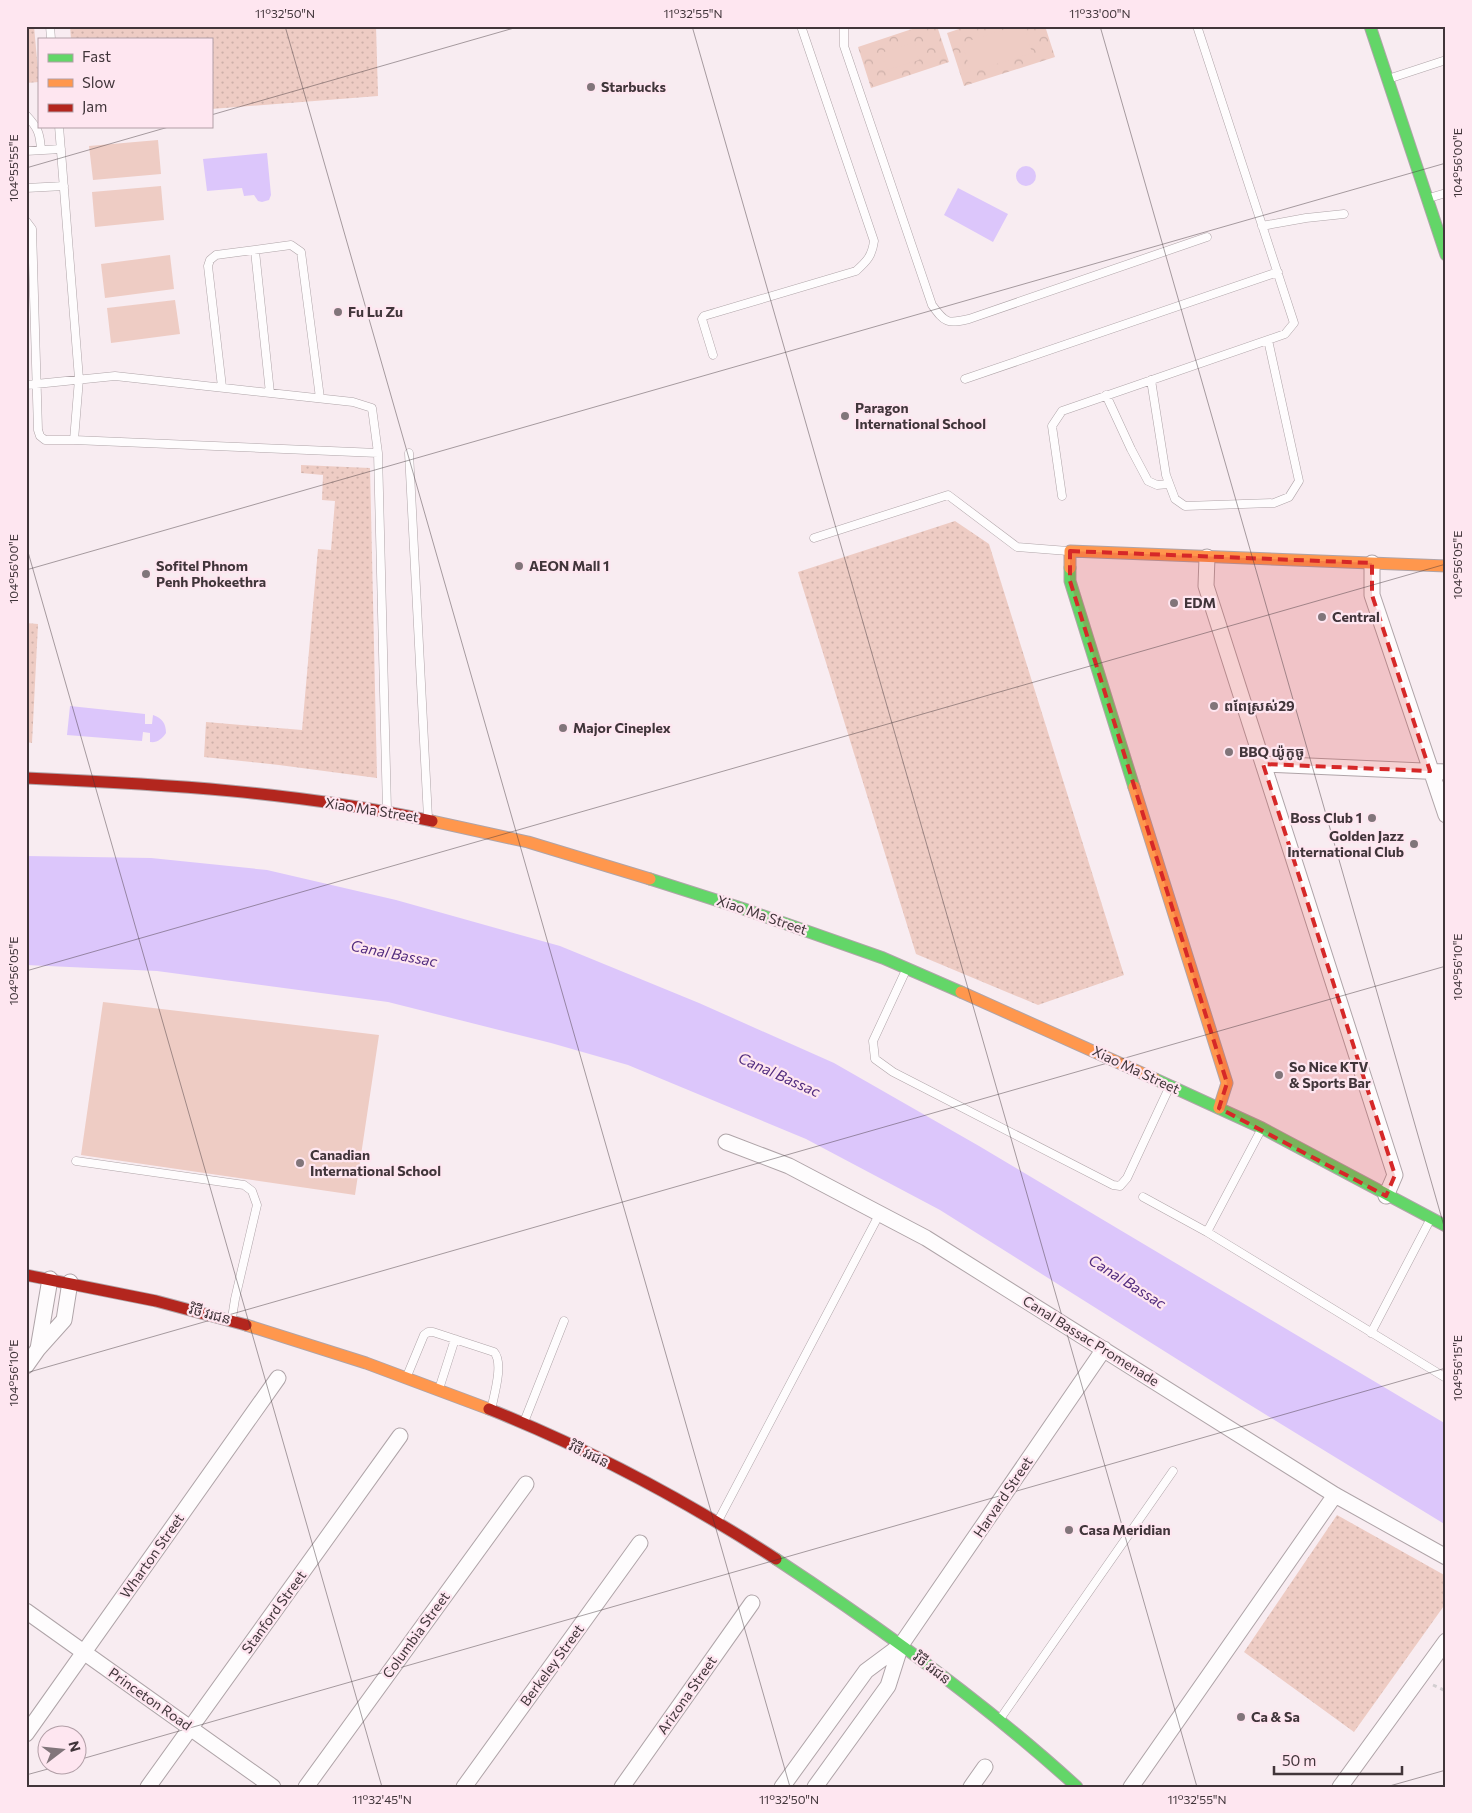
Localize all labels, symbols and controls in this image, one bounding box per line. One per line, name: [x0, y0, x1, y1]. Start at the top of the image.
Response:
text: 11°32'50"N: [255, 6, 315, 20]
text: 11°32'55"N: [663, 6, 723, 20]
text: 11°33'00"N: [1069, 6, 1131, 20]
legend: [38, 38, 212, 128]
text: Fast: [82, 47, 111, 65]
text: Slow: [82, 73, 115, 91]
place label: Starbucks: [601, 78, 666, 95]
marker: Starbucks: [585, 81, 597, 93]
text: Jam: [82, 97, 107, 115]
text: 104°56'00"E: [1450, 128, 1464, 198]
text: 104°55'55"E: [6, 134, 20, 202]
place label: Fu Lu Zu: [348, 303, 403, 320]
marker: Fu Lu Zu: [332, 306, 344, 318]
place label: Paragon International School: [855, 399, 986, 432]
marker: Paragon International School: [839, 410, 851, 422]
text: 104°56'05"E: [1450, 531, 1464, 599]
text: 104°56'00"E: [6, 534, 20, 604]
place label: Sofitel Phnom Penh Phokeethra: [156, 557, 266, 590]
place label: AEON Mall 1: [529, 557, 609, 574]
marker: AEON Mall 1: [513, 560, 525, 572]
marker: Sofitel Phnom Penh Phokeethra: [140, 568, 152, 580]
place label: EDM: [1184, 594, 1216, 611]
marker: EDM: [1168, 597, 1180, 609]
place label: Central: [1332, 608, 1380, 625]
marker: Central: [1316, 611, 1328, 623]
place label: ពពែស្រស់29: [1224, 697, 1295, 715]
marker: ពពែស្រស់29: [1208, 700, 1220, 712]
place label: Major Cineplex: [573, 719, 671, 736]
marker: Major Cineplex: [557, 722, 569, 734]
place label: BBQ យ៉ូកូចូ: [1239, 743, 1304, 761]
marker: BBQ យ៉ូកូចូ: [1223, 746, 1235, 758]
street label: Xiao Ma Street: [324, 794, 420, 825]
place label: Boss Club 1: [1290, 809, 1362, 826]
marker: Boss Club 1: [1366, 812, 1378, 824]
place label: Golden Jazz International Club: [1287, 827, 1404, 860]
marker: Golden Jazz International Club: [1408, 838, 1420, 850]
street label: Xiao Ma Street: [715, 891, 810, 938]
text: 104°56'10"E: [1450, 934, 1464, 1000]
water label: Canal Bassac: [349, 936, 439, 970]
text: 104°56'05"E: [6, 937, 20, 1005]
street label: Xiao Ma Street: [1090, 1042, 1183, 1097]
water label: Canal Bassac: [736, 1048, 824, 1100]
place label: So Nice KTV & Sports Bar: [1289, 1058, 1371, 1091]
marker: So Nice KTV & Sports Bar: [1273, 1069, 1285, 1081]
place label: Canadian International School: [310, 1146, 441, 1179]
marker: Canadian International School: [294, 1157, 306, 1169]
water label: Canal Bassac: [1086, 1250, 1170, 1312]
street label: Canal Bassac Promenade: [1020, 1292, 1163, 1389]
street label: វិថី វរជន: [187, 1300, 233, 1327]
text: 104°56'15"E: [1450, 1335, 1464, 1401]
text: 104°56'10"E: [6, 1340, 20, 1406]
street label: វិថី វរជន: [566, 1436, 612, 1471]
street label: Harvard Street: [969, 1453, 1036, 1540]
street label: Wharton Street: [116, 1510, 187, 1601]
place label: Casa Meridian: [1079, 1521, 1171, 1538]
marker: Casa Meridian: [1063, 1524, 1075, 1536]
street label: Stanford Street: [238, 1567, 310, 1657]
street label: Columbia Street: [378, 1588, 453, 1681]
street label: Berkeley Street: [516, 1620, 587, 1709]
street label: វិថី វរជន: [910, 1648, 954, 1687]
street label: Arizona Street: [653, 1652, 720, 1737]
street label: Princeton Road: [105, 1664, 195, 1734]
place label: Ca & Sa: [1251, 1708, 1300, 1725]
marker: Ca & Sa: [1235, 1711, 1247, 1723]
north arrow: [38, 1726, 88, 1776]
text: N: [65, 1739, 85, 1754]
scale bar: [1274, 1743, 1402, 1775]
text: 50 m: [1282, 1751, 1316, 1769]
text: 11°32'45"N: [352, 1792, 412, 1806]
text: 11°32'50"N: [759, 1792, 819, 1806]
text: 11°32'55"N: [1167, 1792, 1227, 1806]

